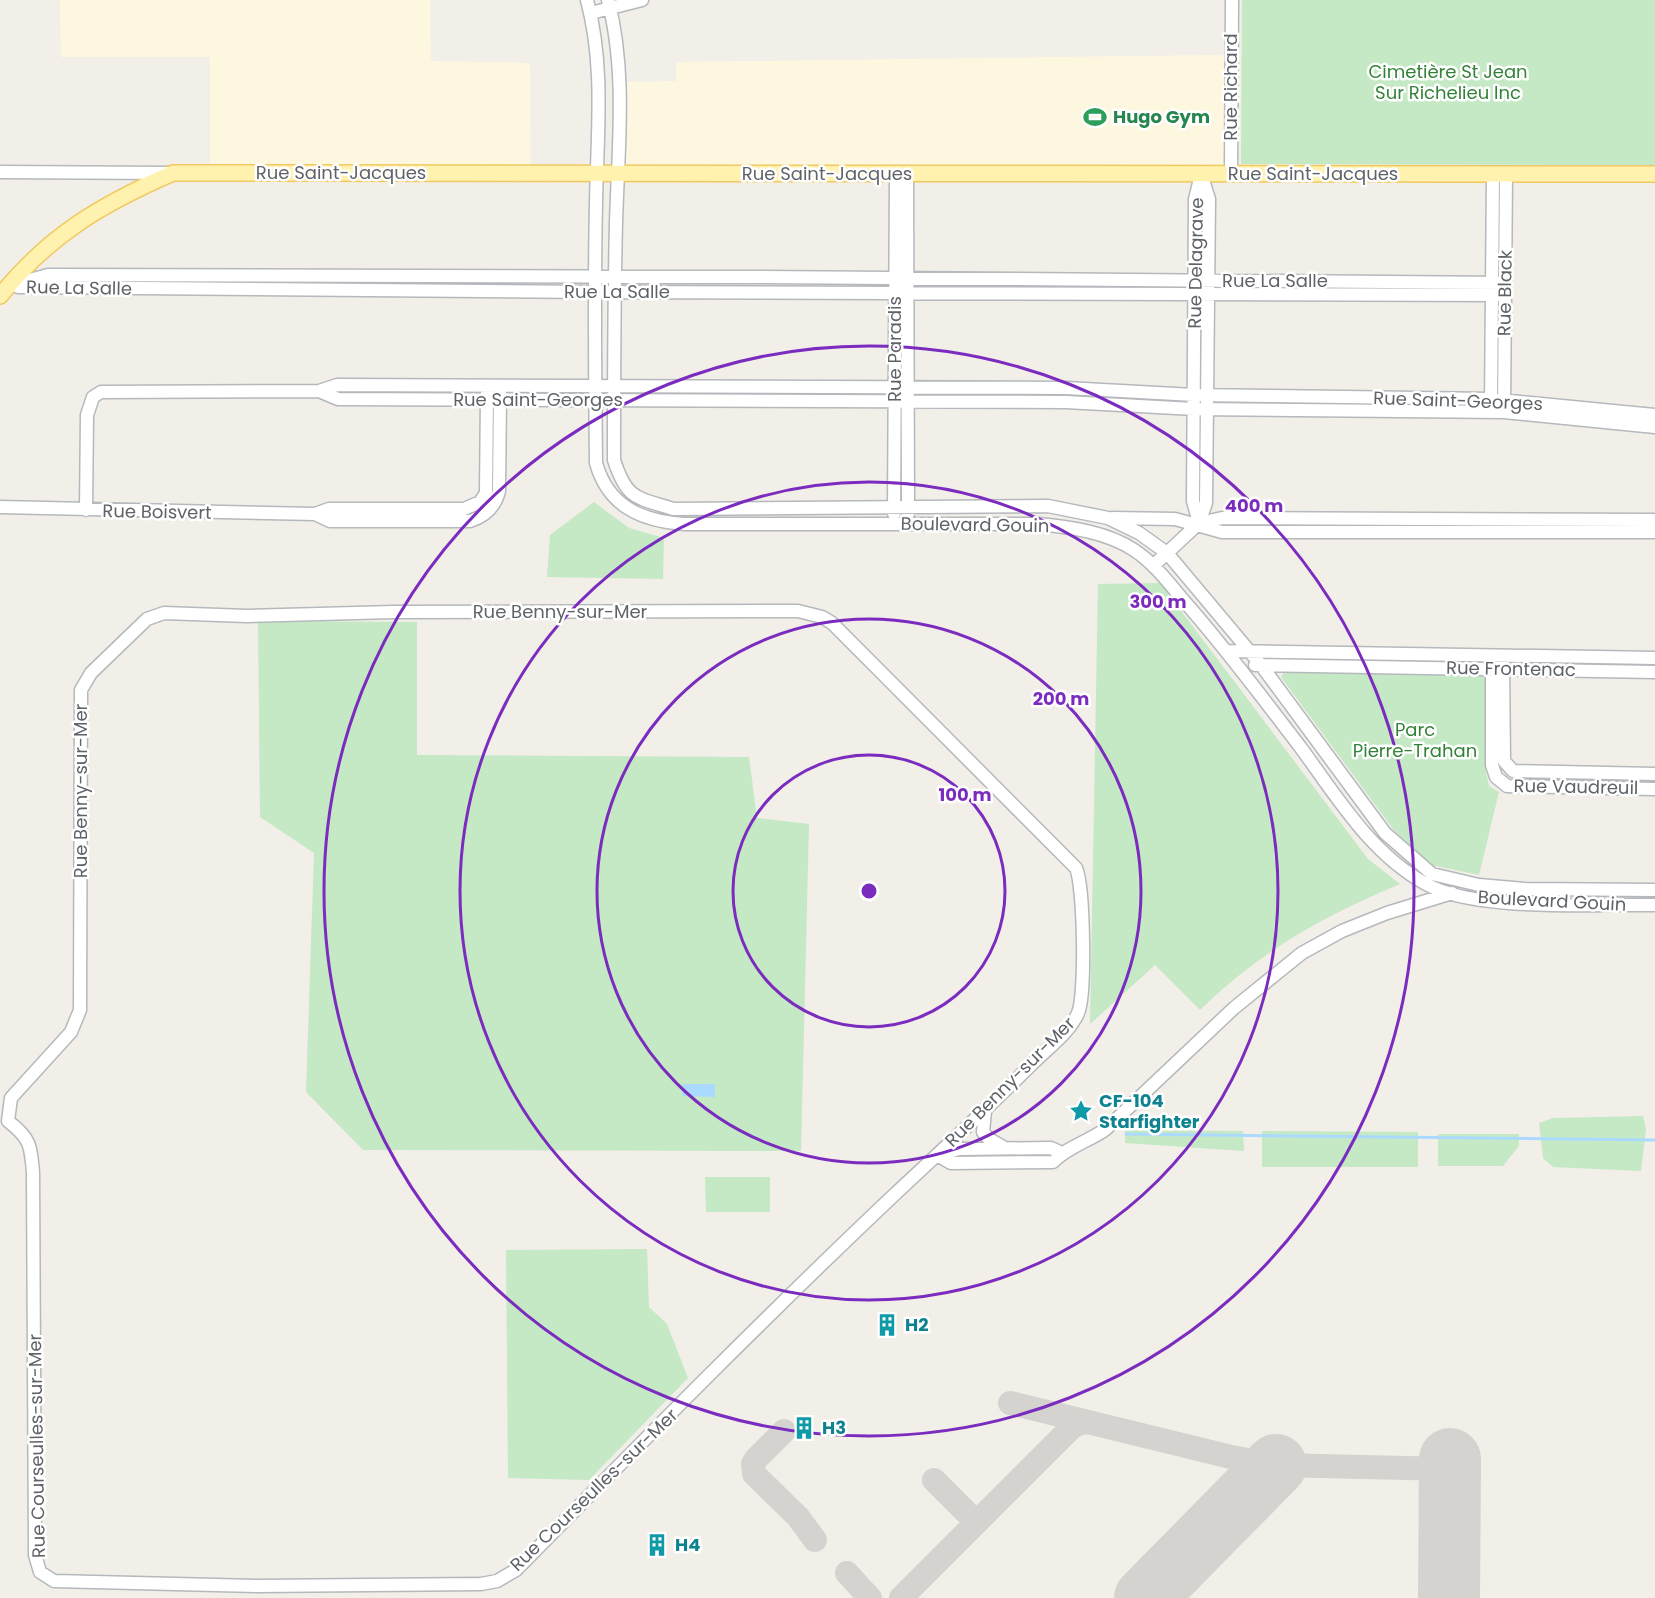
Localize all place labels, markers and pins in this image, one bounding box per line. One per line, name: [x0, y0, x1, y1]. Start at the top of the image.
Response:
sports icon: Hugo Gym: [1082, 104, 1108, 130]
place label: Hugo Gym: [1113, 104, 1210, 129]
centre of rings: [859, 881, 879, 901]
place label: CF-104 Starfighter: [1099, 1088, 1200, 1134]
place icon: CF-104 Starfighter: [1068, 1098, 1094, 1124]
building icon: H2: [874, 1312, 900, 1338]
place label: H2: [905, 1312, 928, 1337]
building icon: H3: [791, 1415, 817, 1441]
place label: H3: [822, 1415, 846, 1440]
building icon: H4: [644, 1532, 670, 1558]
place label: H4: [675, 1532, 700, 1557]

